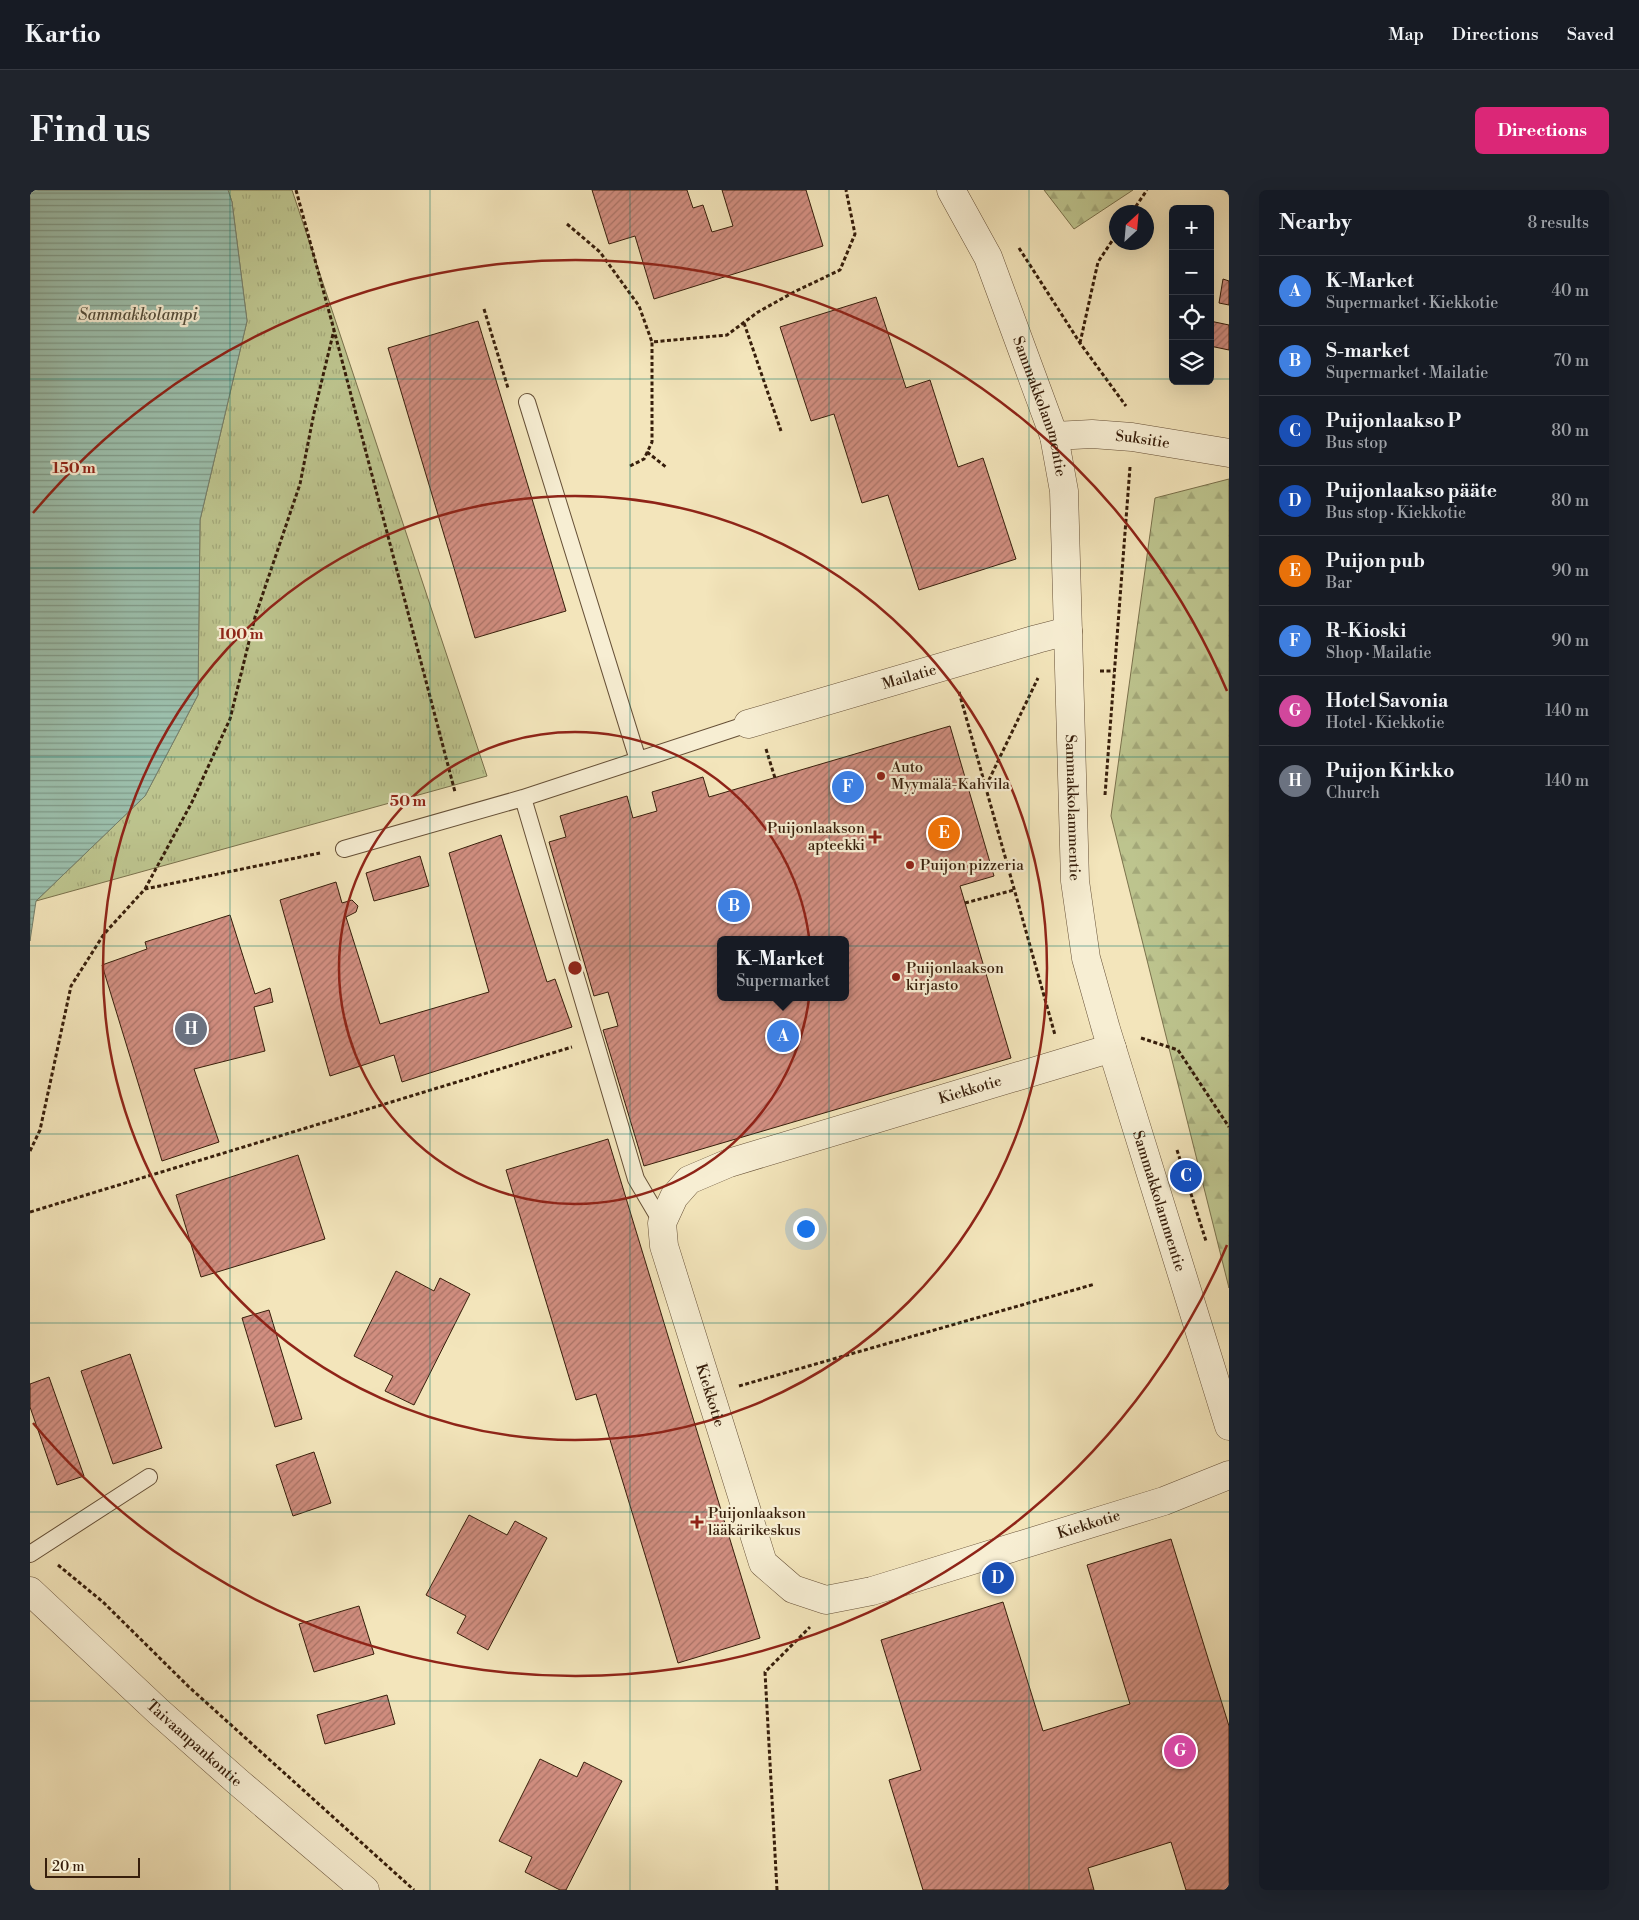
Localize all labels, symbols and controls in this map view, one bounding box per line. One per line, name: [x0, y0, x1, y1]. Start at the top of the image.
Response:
text: Kartio: [25, 20, 101, 50]
text: Map: [1388, 23, 1424, 46]
text: Directions: [1452, 23, 1539, 46]
text: Saved: [1567, 23, 1614, 46]
button: Directions: [1475, 107, 1609, 154]
text: Find us: [30, 109, 150, 152]
north arrow: [1109, 205, 1154, 250]
map controls: [1169, 205, 1214, 385]
button: +: [1169, 205, 1214, 250]
text: Nearby: [1279, 210, 1352, 236]
text: 8 results: [1527, 213, 1589, 233]
button: −: [1169, 250, 1214, 295]
text: K-Market: [1326, 269, 1414, 293]
text: A: [1289, 281, 1301, 301]
text: 40 m: [1552, 281, 1589, 301]
text: Supermarket · Kiekkotie: [1326, 293, 1498, 313]
button: locate: [1169, 295, 1214, 340]
water label: Sammakkolampi: [78, 305, 198, 325]
street label: Sammakkolammentie: [1009, 334, 1071, 478]
text: S-market: [1326, 339, 1410, 363]
button: layers: [1169, 340, 1214, 385]
text: B: [1289, 351, 1301, 371]
text: 70 m: [1553, 351, 1589, 371]
text: Supermarket · Mailatie: [1326, 363, 1488, 383]
text: Puijonlaakso P: [1326, 409, 1461, 433]
text: C: [1289, 421, 1301, 441]
text: 80 m: [1551, 421, 1589, 441]
street label: Suksitie: [1115, 426, 1171, 453]
text: Bus stop: [1326, 433, 1388, 453]
text: 150 m: [52, 459, 96, 478]
text: Puijonlaakso pääte: [1326, 479, 1497, 503]
text: D: [1289, 491, 1301, 511]
text: 80 m: [1551, 491, 1589, 511]
text: Bus stop · Kiekkotie: [1326, 503, 1466, 523]
text: Puijon pub: [1326, 549, 1425, 573]
text: E: [1289, 561, 1301, 581]
text: 90 m: [1551, 561, 1589, 581]
text: Bar: [1326, 573, 1352, 593]
text: R-Kioski: [1326, 619, 1406, 643]
text: 100 m: [219, 625, 264, 644]
text: F: [1289, 631, 1301, 651]
text: 90 m: [1551, 631, 1589, 651]
text: Shop · Mailatie: [1326, 643, 1432, 663]
street label: Mailatie: [880, 660, 939, 694]
text: Hotel Savonia: [1326, 689, 1448, 713]
text: G: [1289, 701, 1301, 721]
text: 140 m: [1545, 701, 1589, 721]
text: Hotel · Kiekkotie: [1326, 713, 1445, 733]
street label: Sammakkolammentie: [1061, 734, 1084, 881]
place label: Auto Myymälä-Kahvila: [890, 758, 1010, 794]
text: Puijon Kirkko: [1326, 759, 1454, 783]
pin: F: [832, 768, 864, 806]
marker: Auto Myymälä-Kahvila: [875, 770, 887, 782]
text: H: [1288, 771, 1302, 791]
text: 140 m: [1545, 771, 1589, 791]
text: Church: [1326, 783, 1380, 803]
text: 50 m: [390, 792, 426, 811]
pin: E: [928, 814, 960, 852]
place label: Puijonlaakson apteekki: [767, 819, 865, 855]
marker: Puijonlaakson apteekki: [869, 831, 881, 843]
place label: Puijon pizzeria: [920, 856, 1024, 875]
marker: Puijon pizzeria: [904, 859, 916, 871]
pin: B: [718, 887, 750, 925]
popup: [717, 936, 849, 1001]
text: K-Market: [736, 947, 824, 971]
centre of rings: [566, 959, 584, 977]
place label: Puijonlaakson kirjasto: [906, 959, 1004, 995]
text: Supermarket: [736, 971, 830, 991]
marker: Puijonlaakson kirjasto: [890, 971, 902, 983]
pin: H: [175, 1010, 207, 1048]
pin: A: [767, 1017, 799, 1055]
street label: Kiekkotie: [936, 1071, 1004, 1109]
street label: Sammakkolammentie: [1129, 1128, 1190, 1274]
pin: C: [1170, 1157, 1202, 1195]
your location: [793, 1216, 819, 1242]
street label: Kiekkotie: [692, 1361, 729, 1429]
place label: Puijonlaakson lääkärikeskus: [708, 1504, 806, 1540]
street label: Kiekkotie: [1055, 1506, 1123, 1543]
marker: Puijonlaakson lääkärikeskus: [690, 1515, 704, 1529]
pin: D: [982, 1559, 1014, 1597]
street label: Taivaanpankontie: [142, 1696, 246, 1791]
pin: G: [1164, 1732, 1196, 1770]
scale bar: [45, 1855, 140, 1878]
text: 20 m: [52, 1858, 84, 1876]

